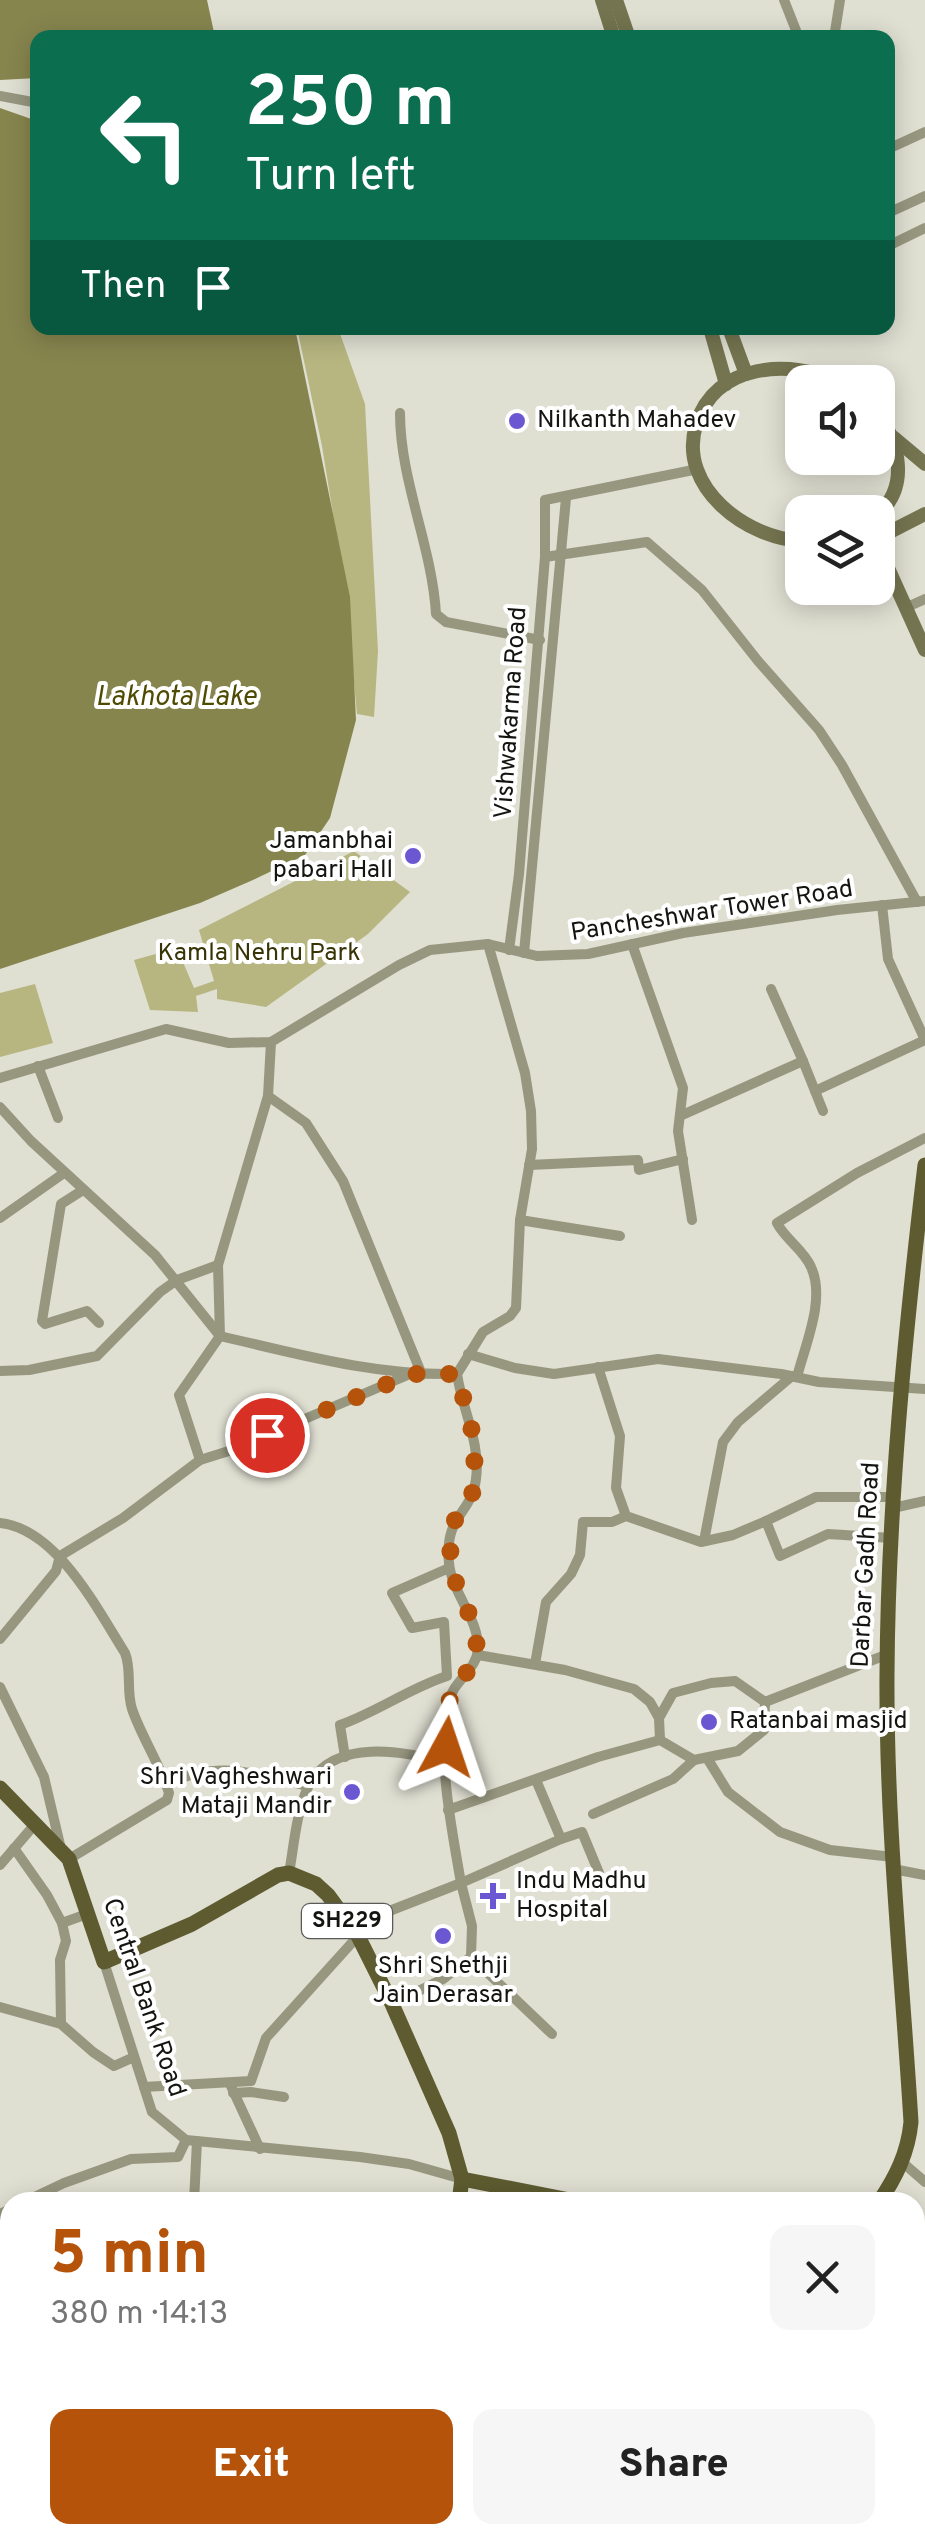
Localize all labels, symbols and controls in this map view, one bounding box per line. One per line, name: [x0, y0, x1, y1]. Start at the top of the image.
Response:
text: 250 m: [245, 62, 455, 151]
icon: left: [80, 70, 210, 200]
text: Turn left: [245, 149, 416, 206]
icon: arrive: [186, 260, 241, 315]
text: Then: [80, 263, 166, 312]
map controls: [785, 365, 895, 605]
button: sound: [785, 365, 895, 475]
place label: Nilkanth Mahadev: [537, 405, 736, 437]
marker: Nilkanth Mahadev: [506, 410, 528, 432]
button: layers: [785, 495, 895, 605]
street label: Vishwakarma Road: [489, 606, 535, 820]
water label: Lakhota Lake: [95, 680, 257, 716]
place label: Jamanbhai pabari Hall: [269, 826, 393, 887]
marker: Jamanbhai pabari Hall: [402, 845, 424, 867]
street label: Pancheshwar Tower Road: [569, 874, 855, 950]
park label: Kamla Nehru Park: [158, 938, 360, 970]
pin: [225, 1393, 310, 1478]
icon: arrive: [240, 1408, 295, 1463]
street label: Darbar Gadh Road: [846, 1461, 888, 1669]
position arrow: [394, 1695, 498, 1799]
place label: Ratanbai masjid: [729, 1706, 908, 1738]
marker: Ratanbai masjid: [698, 1711, 720, 1733]
place label: Shri Vagheshwari Mataji Mandir: [139, 1762, 332, 1823]
marker: Shri Vagheshwari Mataji Mandir: [341, 1781, 363, 1803]
place label: Indu Madhu Hospital: [516, 1866, 647, 1927]
marker: Indu Madhu Hospital: [480, 1883, 506, 1909]
street label: Central Bank Road: [94, 1894, 192, 2102]
road number: SH229: [302, 1904, 392, 1938]
marker: Shri Shethji Jain Derasar: [432, 1925, 454, 1947]
place label: Shri Shethji Jain Derasar: [373, 1951, 514, 2012]
text: 5 min: [50, 2219, 209, 2295]
button: close: [770, 2225, 875, 2330]
text: 380 m · 14:13: [50, 2295, 228, 2335]
button: Exit: [50, 2409, 453, 2524]
button: Share: [473, 2409, 875, 2524]

